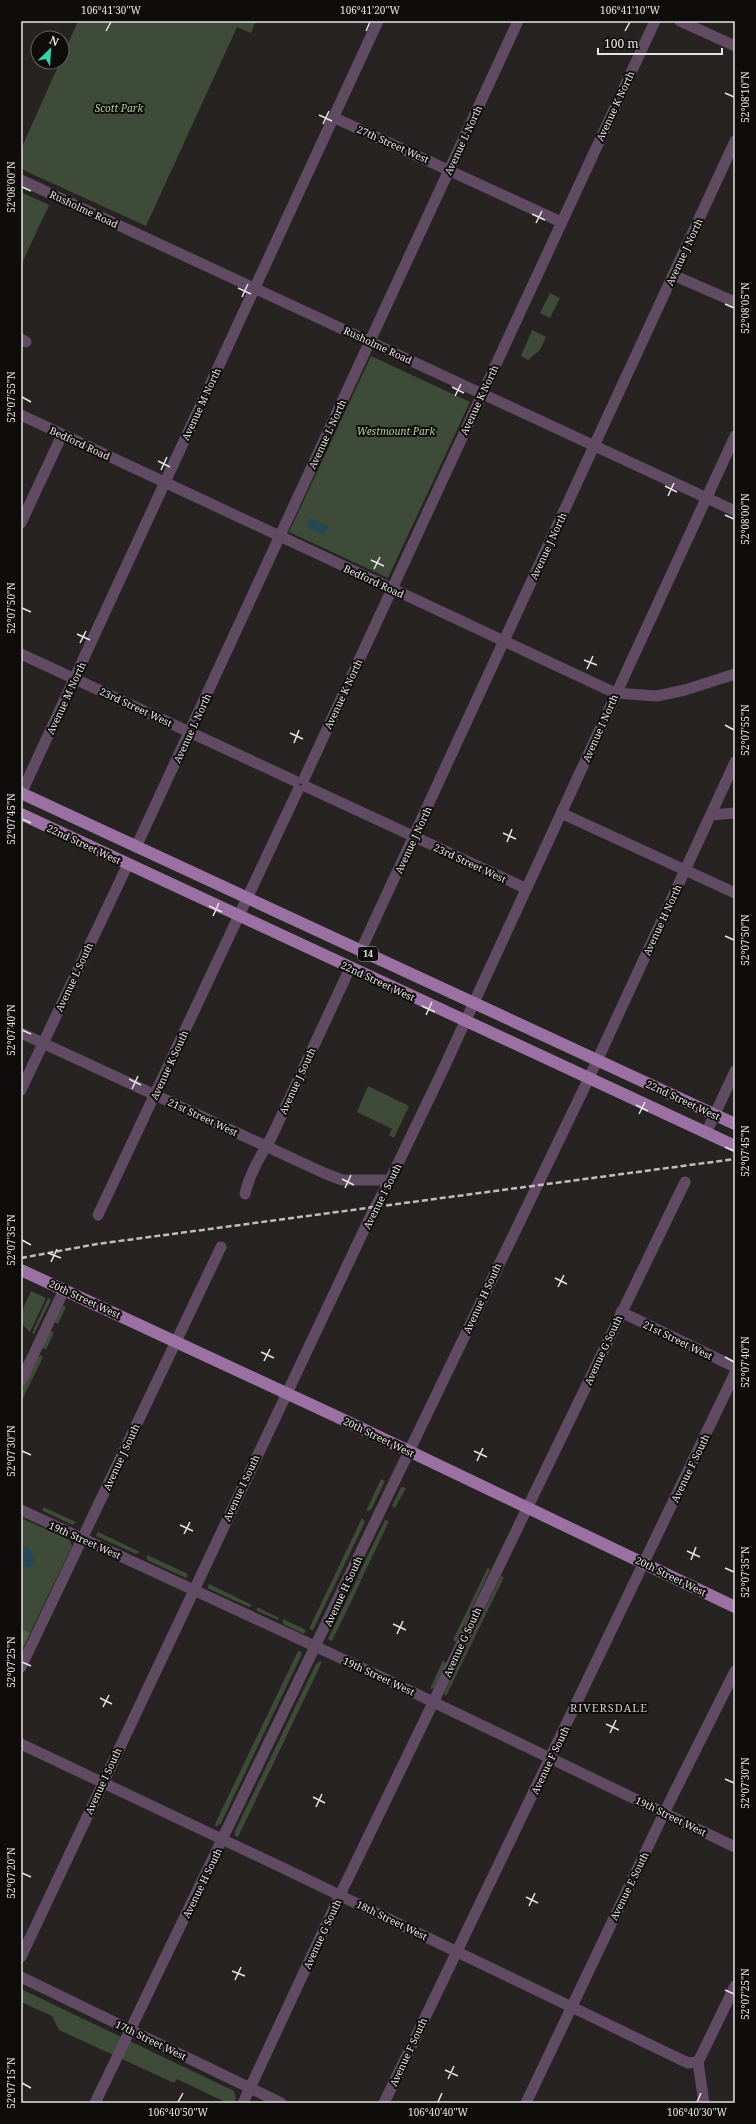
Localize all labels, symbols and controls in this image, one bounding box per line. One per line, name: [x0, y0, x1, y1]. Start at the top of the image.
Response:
text: 106°41'30"W: [81, 3, 141, 17]
text: 106°41'20"W: [340, 3, 400, 17]
text: 106°41'10"W: [600, 3, 660, 17]
north arrow: [30, 30, 70, 70]
scale bar: [598, 30, 722, 56]
text: N: [47, 32, 62, 49]
text: 100 m: [604, 35, 639, 52]
street label: Avenue K North: [593, 68, 638, 143]
text: 52°08'10"N: [738, 71, 752, 123]
park label: Scott Park: [95, 101, 143, 115]
street label: Avenue L North: [441, 102, 485, 177]
street label: 27th Street West: [355, 122, 432, 166]
text: 52°08'00"N: [4, 161, 18, 213]
street label: Rusholme Road: [47, 187, 121, 231]
street label: Avenue J North: [662, 216, 706, 288]
text: 52°08'05"N: [738, 282, 752, 334]
street label: Rusholme Road: [341, 323, 415, 367]
street label: Avenue K North: [457, 362, 502, 437]
street label: Avenue M North: [178, 365, 224, 442]
text: 52°07'55"N: [4, 371, 18, 423]
street label: Avenue L North: [305, 396, 349, 471]
street label: Bedford Road: [48, 423, 112, 463]
park label: Westmount Park: [357, 424, 436, 438]
text: 52°08'00"N: [738, 493, 752, 545]
street label: Avenue J North: [526, 510, 570, 582]
street label: Bedford Road: [342, 561, 406, 601]
text: 52°07'50"N: [4, 582, 18, 634]
street label: Avenue K North: [321, 656, 366, 731]
street label: Avenue M North: [43, 659, 89, 736]
street label: 23rd Street West: [98, 684, 175, 730]
street label: Avenue L North: [170, 690, 214, 765]
street label: Avenue I North: [579, 691, 621, 764]
text: 52°07'55"N: [738, 704, 752, 756]
text: 52°07'45"N: [4, 793, 18, 845]
street label: Avenue J North: [391, 804, 435, 876]
street label: 22nd Street West: [45, 821, 124, 867]
street label: 23rd Street West: [432, 840, 509, 886]
street label: Avenue H North: [639, 882, 685, 958]
text: 52°07'50"N: [738, 914, 752, 966]
street label: Avenue L South: [52, 940, 96, 1014]
road number: 14: [358, 947, 378, 961]
street label: 22nd Street West: [339, 958, 418, 1004]
text: 52°07'40"N: [4, 1004, 18, 1056]
street label: Avenue K South: [147, 1027, 192, 1102]
street label: Avenue J South: [275, 1045, 319, 1117]
street label: 22nd Street West: [644, 1077, 723, 1123]
street label: 21st Street West: [166, 1095, 241, 1140]
text: 52°07'45"N: [738, 1125, 752, 1177]
street label: Avenue I South: [359, 1160, 405, 1231]
text: 52°07'35"N: [4, 1214, 18, 1266]
street label: Avenue H South: [460, 1260, 505, 1336]
street label: 20th Street West: [47, 1276, 123, 1322]
street label: Avenue G South: [581, 1312, 626, 1387]
street label: 21st Street West: [641, 1317, 715, 1363]
text: 52°07'40"N: [738, 1336, 752, 1388]
street label: 20th Street West: [341, 1414, 417, 1460]
street label: Avenue J South: [99, 1421, 143, 1493]
text: 52°07'30"N: [4, 1425, 18, 1477]
street label: Avenue F South: [667, 1431, 713, 1504]
street label: Avenue I South: [219, 1452, 263, 1524]
street label: 19th Street West: [47, 1518, 124, 1562]
text: 52°07'35"N: [738, 1546, 752, 1598]
street label: Avenue H South: [321, 1553, 366, 1629]
street label: 20th Street West: [633, 1553, 709, 1599]
street label: Avenue G South: [440, 1604, 485, 1679]
text: 52°07'25"N: [4, 1636, 18, 1688]
street label: 19th Street West: [341, 1653, 417, 1699]
district label: RIVERSDALE: [570, 1700, 648, 1715]
street label: Avenue F South: [527, 1723, 573, 1796]
street label: Avenue I South: [81, 1745, 125, 1817]
text: 52°07'30"N: [738, 1757, 752, 1809]
street label: 19th Street West: [633, 1793, 709, 1839]
street label: Avenue H South: [179, 1845, 225, 1920]
text: 52°07'20"N: [4, 1847, 18, 1899]
street label: Avenue E South: [606, 1849, 652, 1923]
street label: Avenue G South: [300, 1896, 345, 1971]
street label: 18th Street West: [354, 1897, 430, 1943]
text: 52°07'25"N: [738, 1968, 752, 2020]
street label: Avenue F South: [386, 2015, 430, 2089]
street label: 17th Street West: [113, 2017, 189, 2063]
text: 52°07'15"N: [4, 2057, 18, 2109]
text: 106°40'50"W: [148, 2105, 208, 2119]
text: 106°40'40"W: [408, 2105, 468, 2119]
text: 106°40'30"W: [667, 2105, 727, 2119]

